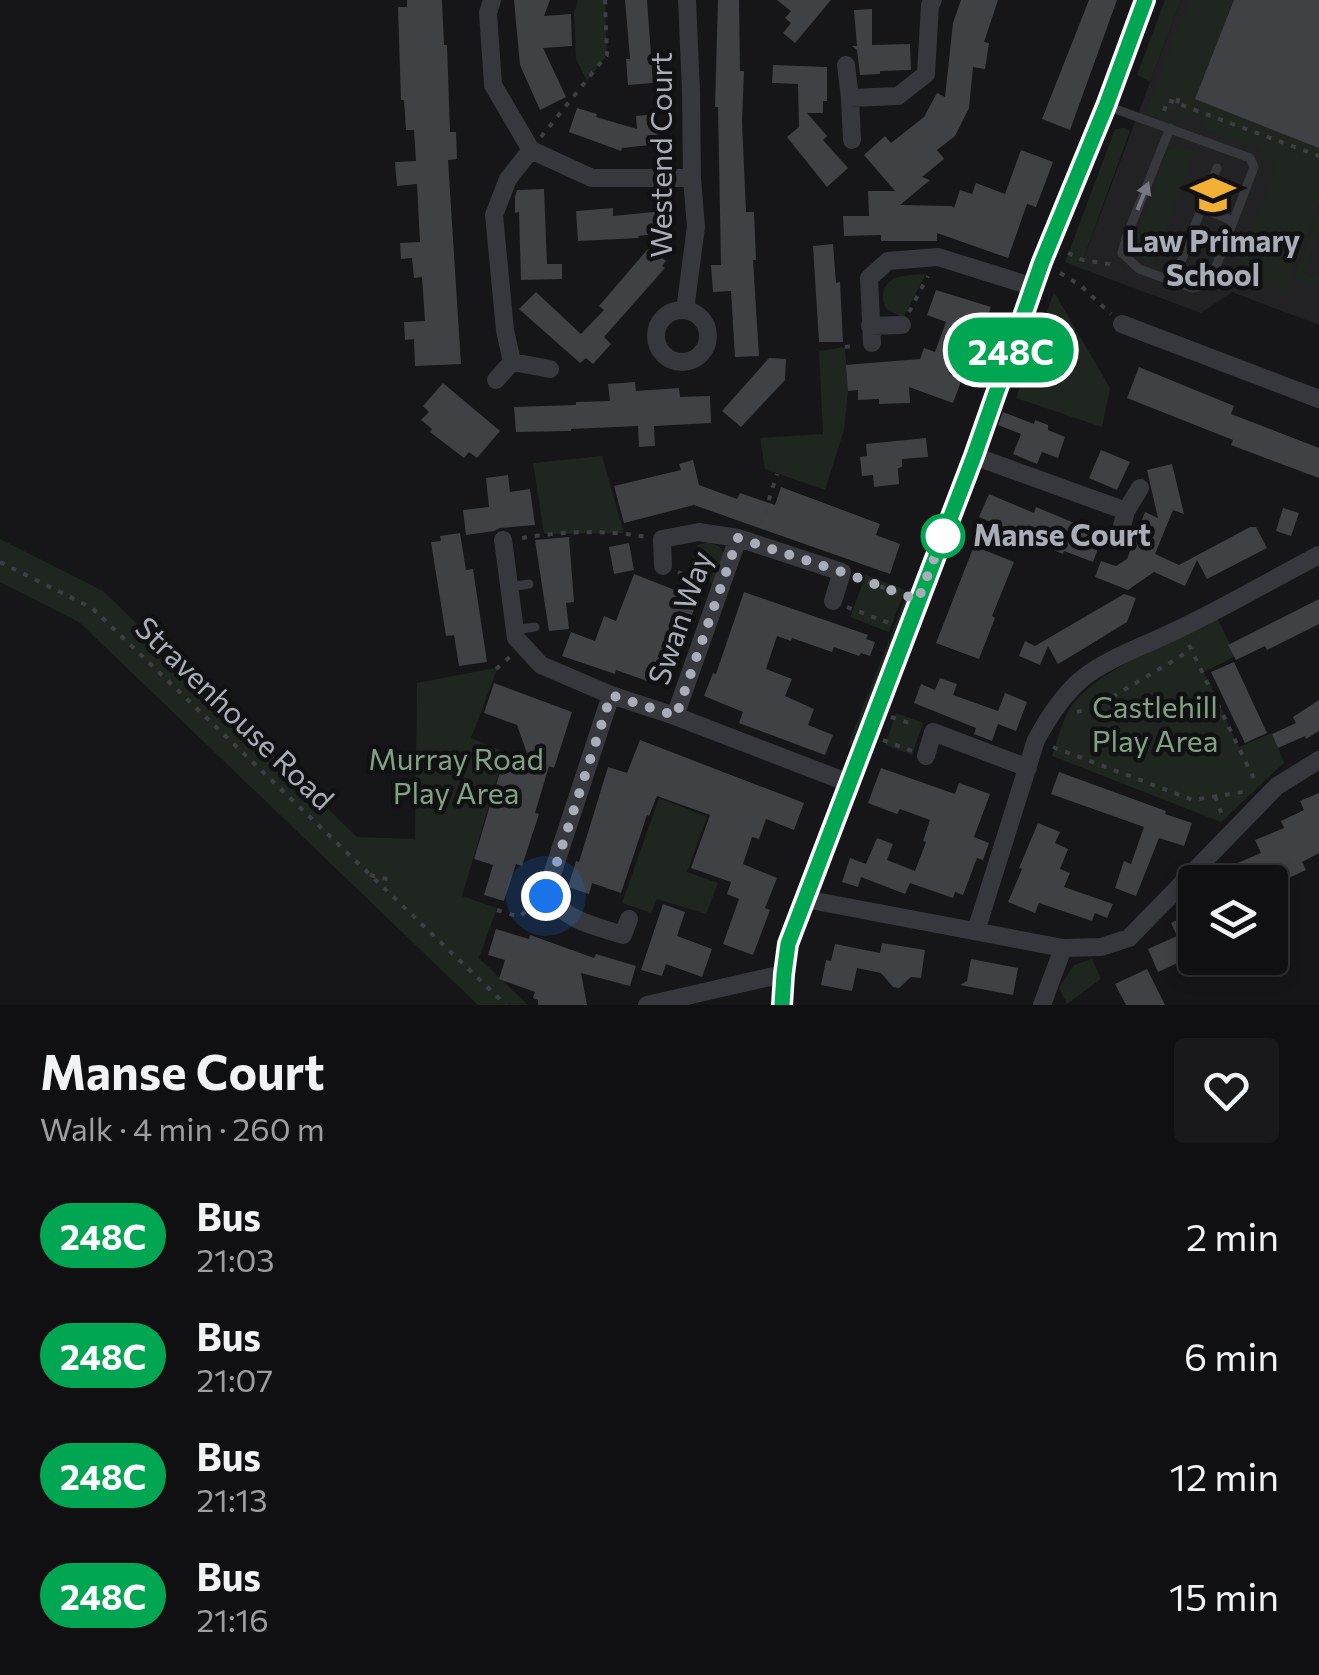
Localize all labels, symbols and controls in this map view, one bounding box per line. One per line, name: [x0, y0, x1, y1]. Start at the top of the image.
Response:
street label: Westend Court: [641, 52, 678, 258]
school or university icon: Law Primary School: [1189, 171, 1237, 219]
one-way arrow: [1135, 181, 1151, 211]
place label: Law Primary School: [1126, 221, 1301, 292]
line badge: 248C: [941, 318, 1081, 382]
text: 248C: [968, 329, 1054, 372]
marker: Manse Court: [922, 515, 964, 557]
place label: Manse Court: [973, 515, 1151, 552]
street label: Swan Way: [638, 545, 719, 689]
street label: Stravenhouse Road: [129, 608, 343, 816]
park label: Castlehill Play Area: [1092, 687, 1218, 758]
park label: Murray Road Play Area: [368, 739, 544, 810]
map controls: [1178, 865, 1288, 975]
button: layers: [1178, 865, 1288, 975]
your location: [521, 871, 571, 921]
button: heart: [1174, 1038, 1279, 1143]
text: Manse Court: [40, 1041, 325, 1100]
text: Walk · 4 min · 260 m: [40, 1108, 325, 1148]
text: Bus: [196, 1192, 261, 1239]
text: 2 min: [1186, 1212, 1279, 1259]
text: 248C: [60, 1214, 146, 1257]
text: 21:03: [196, 1239, 275, 1279]
text: Bus: [196, 1312, 261, 1359]
text: 6 min: [1184, 1332, 1279, 1379]
text: 248C: [60, 1334, 146, 1377]
text: 21:07: [196, 1359, 273, 1399]
text: Bus: [196, 1432, 261, 1479]
text: 12 min: [1170, 1452, 1279, 1499]
text: 248C: [60, 1454, 146, 1497]
text: 21:13: [196, 1479, 267, 1519]
text: Bus: [196, 1552, 261, 1599]
text: 15 min: [1169, 1572, 1279, 1619]
text: 248C: [60, 1574, 146, 1617]
text: 21:16: [196, 1599, 269, 1639]

